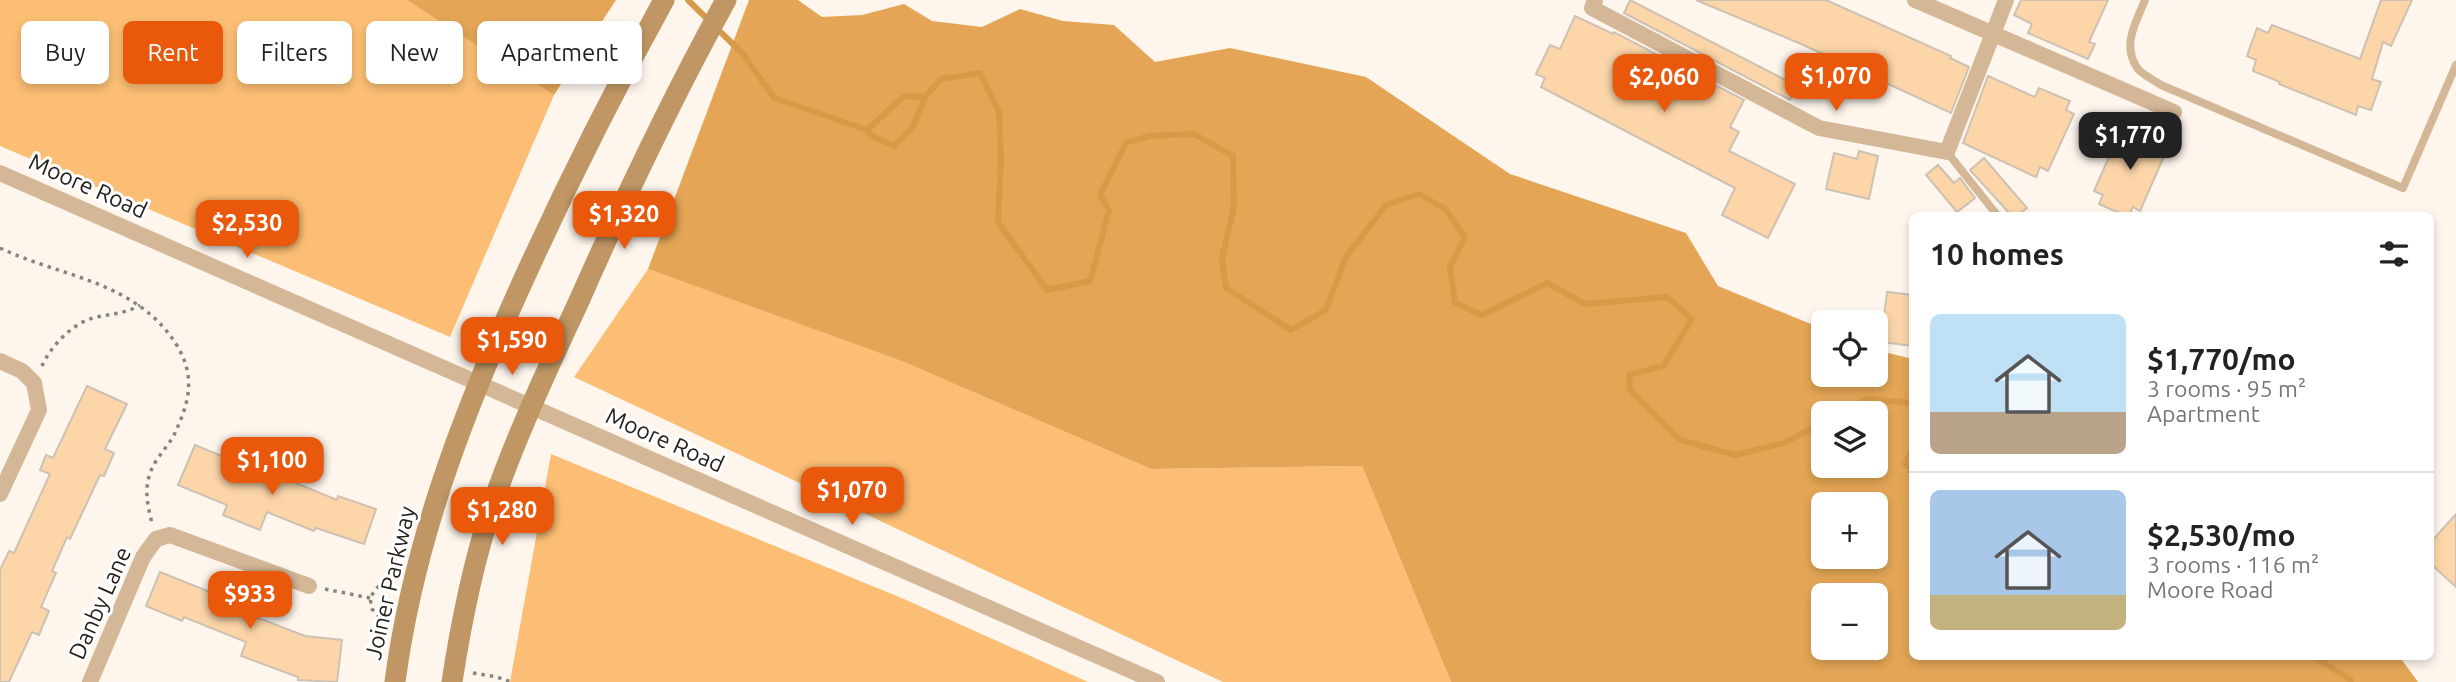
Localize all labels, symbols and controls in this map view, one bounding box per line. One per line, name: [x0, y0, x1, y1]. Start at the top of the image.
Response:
chip: Buy: [21, 21, 109, 84]
chip: Rent: [123, 21, 223, 84]
chip: Filters: [237, 21, 352, 84]
chip: New: [366, 21, 463, 84]
chip: Apartment: [477, 21, 642, 84]
pin: $2,060: [1607, 54, 1721, 114]
pin: $1,070: [1779, 54, 1893, 113]
text: $1,070: [1801, 63, 1871, 88]
text: $2,060: [1629, 64, 1699, 89]
pin: $1,770: [2073, 113, 2187, 172]
text: $1,770: [2095, 122, 2165, 147]
street label: Moore Road: [25, 148, 151, 223]
pin: $1,320: [567, 191, 681, 251]
pin: $2,530: [190, 201, 304, 260]
text: $1,320: [589, 201, 659, 226]
text: $2,530: [212, 210, 282, 235]
icon: filters: [2375, 235, 2413, 273]
text: 10 homes: [1930, 237, 2064, 271]
map controls: [1811, 310, 1888, 660]
button: locate: [1811, 310, 1888, 387]
pin: $1,590: [455, 318, 569, 377]
text: $1,590: [477, 327, 547, 352]
icon: home: [1986, 342, 2070, 426]
text: $1,770/mo: [2147, 342, 2296, 376]
text: 3 rooms · 95 m²: [2147, 376, 2306, 401]
button: layers: [1811, 401, 1888, 478]
text: Apartment: [2147, 401, 2260, 426]
street label: Moore Road: [602, 402, 728, 477]
pin: $1,100: [215, 438, 329, 497]
text: $1,100: [237, 447, 307, 472]
pin: $1,070: [795, 468, 909, 527]
text: $1,070: [817, 477, 887, 502]
pin: $1,280: [445, 488, 559, 547]
button: +: [1811, 492, 1888, 569]
text: $1,280: [467, 497, 537, 522]
street label: Joiner Parkway: [360, 504, 419, 662]
icon: home: [1986, 518, 2070, 602]
text: $2,530/mo: [2147, 518, 2296, 552]
street label: Danby Lane: [64, 543, 135, 663]
text: 3 rooms · 116 m²: [2147, 552, 2319, 577]
pin: $933: [209, 572, 291, 631]
text: Moore Road: [2147, 577, 2274, 602]
text: $933: [224, 581, 276, 606]
button: −: [1811, 583, 1888, 660]

